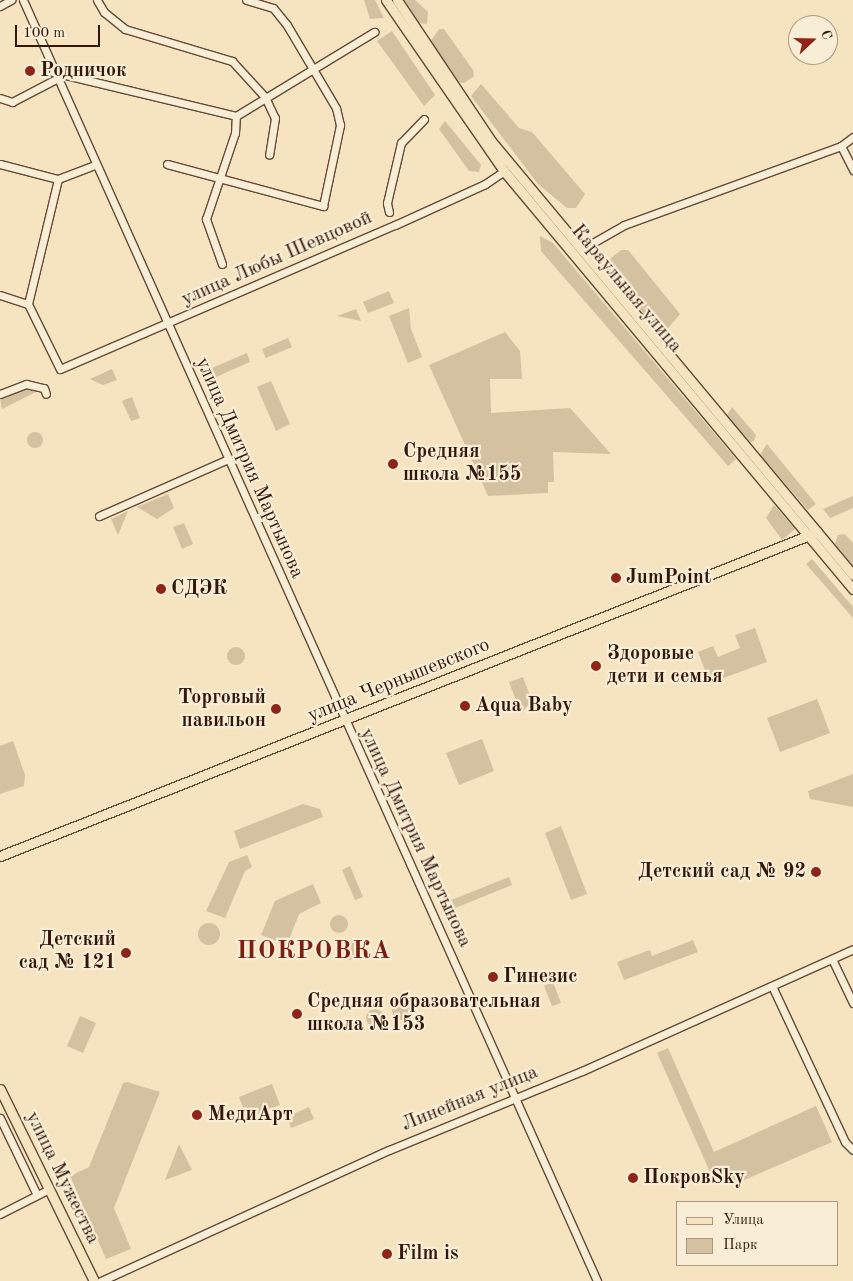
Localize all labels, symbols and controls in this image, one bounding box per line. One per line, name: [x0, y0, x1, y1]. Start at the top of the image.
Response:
scale bar: [18, 15, 102, 47]
north arrow: [788, 15, 838, 65]
text: 100 m: [23, 26, 65, 41]
text: С: [818, 28, 834, 42]
place label: Родничок: [40, 59, 127, 83]
marker: Родничок: [24, 65, 36, 77]
street label: улица Любы Шевцовой: [178, 206, 376, 312]
street label: Караульная улица: [565, 220, 687, 358]
street label: улица Дмитрия Мартынова: [189, 354, 309, 582]
place label: Средняя школа №155: [403, 440, 521, 487]
marker: Средняя школа №155: [387, 458, 399, 470]
place label: JumPoint: [626, 566, 711, 590]
marker: JumPoint: [610, 572, 622, 584]
place label: СДЭК: [171, 577, 227, 601]
marker: СДЭК: [155, 583, 167, 595]
street label: улица Чернышевского: [304, 633, 494, 729]
place label: Здоровые дети и семья: [607, 642, 723, 689]
marker: Здоровые дети и семья: [589, 659, 603, 673]
place label: Торговый павильон: [178, 686, 266, 733]
place label: Aqua Baby: [475, 694, 573, 718]
marker: Aqua Baby: [459, 700, 471, 712]
marker: Торговый павильон: [270, 703, 282, 715]
street label: улица Дмитрия Мартынова: [354, 724, 476, 952]
place label: Детский сад № 92: [638, 860, 806, 884]
marker: Детский сад № 92: [810, 866, 822, 878]
place label: Детский сад № 121: [19, 929, 116, 976]
district label: ПОКРОВКА: [236, 937, 392, 967]
marker: Детский сад № 121: [120, 947, 132, 959]
place label: Гинезис: [503, 965, 578, 989]
marker: Гинезис: [487, 971, 499, 983]
place label: Средняя образовательная школа №153: [307, 990, 541, 1037]
marker: Средняя образовательная школа №153: [291, 1008, 303, 1020]
street label: Линейная улица: [398, 1061, 542, 1137]
place label: МедиАрт: [208, 1103, 293, 1127]
street label: улица Мужества: [20, 1108, 104, 1248]
marker: МедиАрт: [190, 1108, 204, 1122]
place label: ПокровSky: [643, 1166, 745, 1190]
marker: ПокровSky: [627, 1172, 639, 1184]
legend: [676, 1201, 838, 1266]
text: Улица: [723, 1213, 764, 1228]
text: Парк: [723, 1238, 758, 1253]
place label: Film is: [397, 1242, 459, 1266]
marker: Film is: [381, 1248, 393, 1260]

